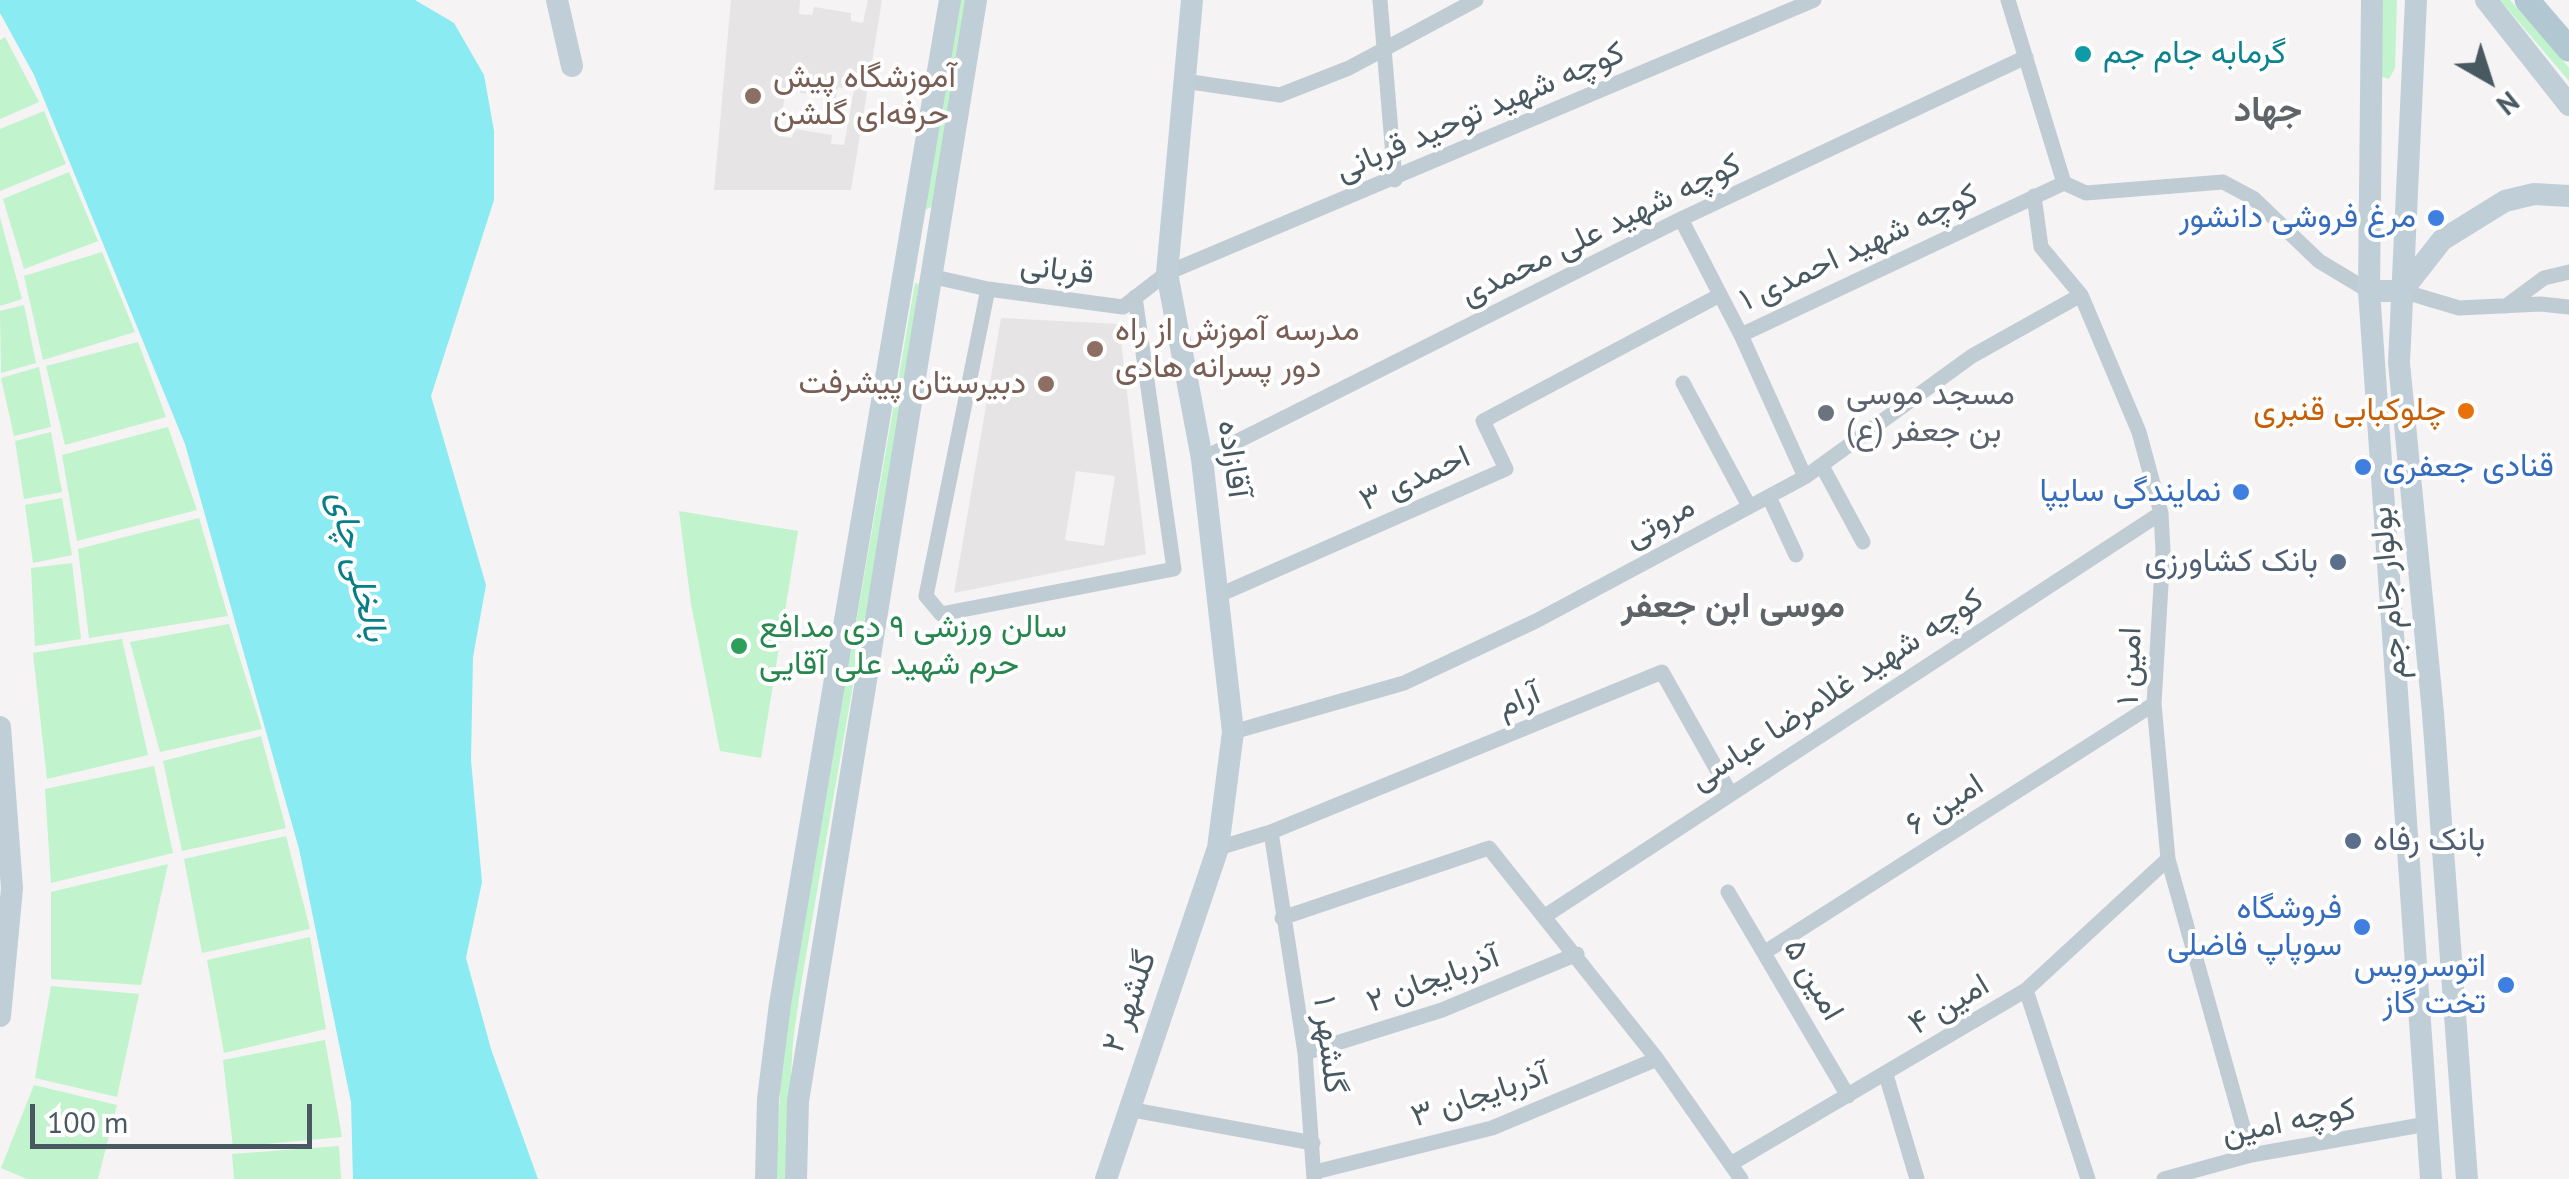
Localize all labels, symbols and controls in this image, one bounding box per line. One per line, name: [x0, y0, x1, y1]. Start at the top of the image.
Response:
north arrow: [2439, 30, 2539, 130]
street label: کوچه شهید توحید قربانی: [1330, 34, 1630, 190]
place label: گرمابه جام جم: [2103, 35, 2286, 73]
marker: گرمابه جام جم: [2072, 43, 2094, 65]
place label: آموزشگاه پیش حرفه‌ای گلشن: [773, 59, 956, 134]
text: N: [2489, 84, 2527, 124]
marker: آموزشگاه پیش حرفه‌ای گلشن: [742, 85, 764, 107]
district label: جهاد: [2234, 90, 2302, 132]
street label: کوچه شهید علی محمدی: [1455, 146, 1747, 314]
street label: کوچه شهید احمدی ۱: [1734, 176, 1984, 320]
place label: مرغ فروشی دانشور: [2179, 199, 2416, 237]
marker: مرغ فروشی دانشور: [2425, 207, 2447, 229]
street label: قربانی: [1018, 246, 1096, 294]
place label: مدرسه آموزش از راه دور پسرانه هادی: [1115, 312, 1359, 387]
marker: مدرسه آموزش از راه دور پسرانه هادی: [1084, 338, 1106, 360]
place label: دبیرستان پیشرفت: [798, 365, 1026, 403]
marker: دبیرستان پیشرفت: [1035, 373, 1057, 395]
place label: مسجد موسی بن جعفر (ع): [1846, 376, 2015, 451]
place label: چلوکبابی قنبری: [2253, 392, 2446, 430]
marker: چلوکبابی قنبری: [2455, 400, 2477, 422]
marker: مسجد موسی بن جعفر (ع): [1815, 402, 1837, 424]
street label: آقازاده: [1209, 418, 1257, 500]
street label: احمدی ۳: [1354, 438, 1476, 520]
place label: قنادی جعفری: [2383, 448, 2554, 486]
marker: قنادی جعفری: [2352, 456, 2374, 478]
place label: نمایندگی سایپا: [2040, 473, 2221, 511]
marker: نمایندگی سایپا: [2230, 481, 2252, 503]
water label: بالخلی چای: [318, 486, 396, 646]
street label: مروتی: [1618, 488, 1702, 556]
street label: بولوار جام جم: [2362, 505, 2416, 681]
place label: بانک کشاورزی: [2145, 543, 2318, 581]
marker: بانک کشاورزی: [2327, 551, 2349, 573]
street label: کوچه شهید غلامرضا عباسی: [1683, 581, 1991, 799]
district label: موسی ابن جعفر: [1621, 586, 1845, 628]
place label: سالن ورزشی ۹ دی مدافع حرم شهید علی آقایی: [759, 609, 1067, 684]
street label: امین ۱: [2109, 626, 2151, 706]
marker: سالن ورزشی ۹ دی مدافع حرم شهید علی آقایی: [728, 635, 750, 657]
street label: آرام: [1492, 675, 1546, 727]
street label: امین ۶: [1899, 766, 1991, 844]
place label: بانک رفاه: [2373, 822, 2485, 860]
marker: بانک رفاه: [2342, 830, 2364, 852]
place label: فروشگاه سوپاپ فاضلی: [2167, 890, 2342, 965]
marker: فروشگاه سوپاپ فاضلی: [2351, 916, 2373, 938]
street label: امین ۵: [1774, 932, 1852, 1028]
street label: آذربایجان ۲: [1362, 938, 1504, 1022]
street label: گلشهر ۲: [1095, 946, 1165, 1058]
place label: اتوسرویس تخت گاز: [2354, 948, 2486, 1023]
street label: امین ۴: [1902, 966, 1996, 1044]
marker: اتوسرویس تخت گاز: [2495, 974, 2517, 996]
street label: گلشهر ۱: [1304, 994, 1354, 1096]
street label: آذربایجان ۳: [1406, 1056, 1554, 1136]
scale bar: [35, 1084, 318, 1146]
street label: کوچه امین: [2219, 1090, 2359, 1154]
text: 100 m: [47, 1102, 128, 1141]

